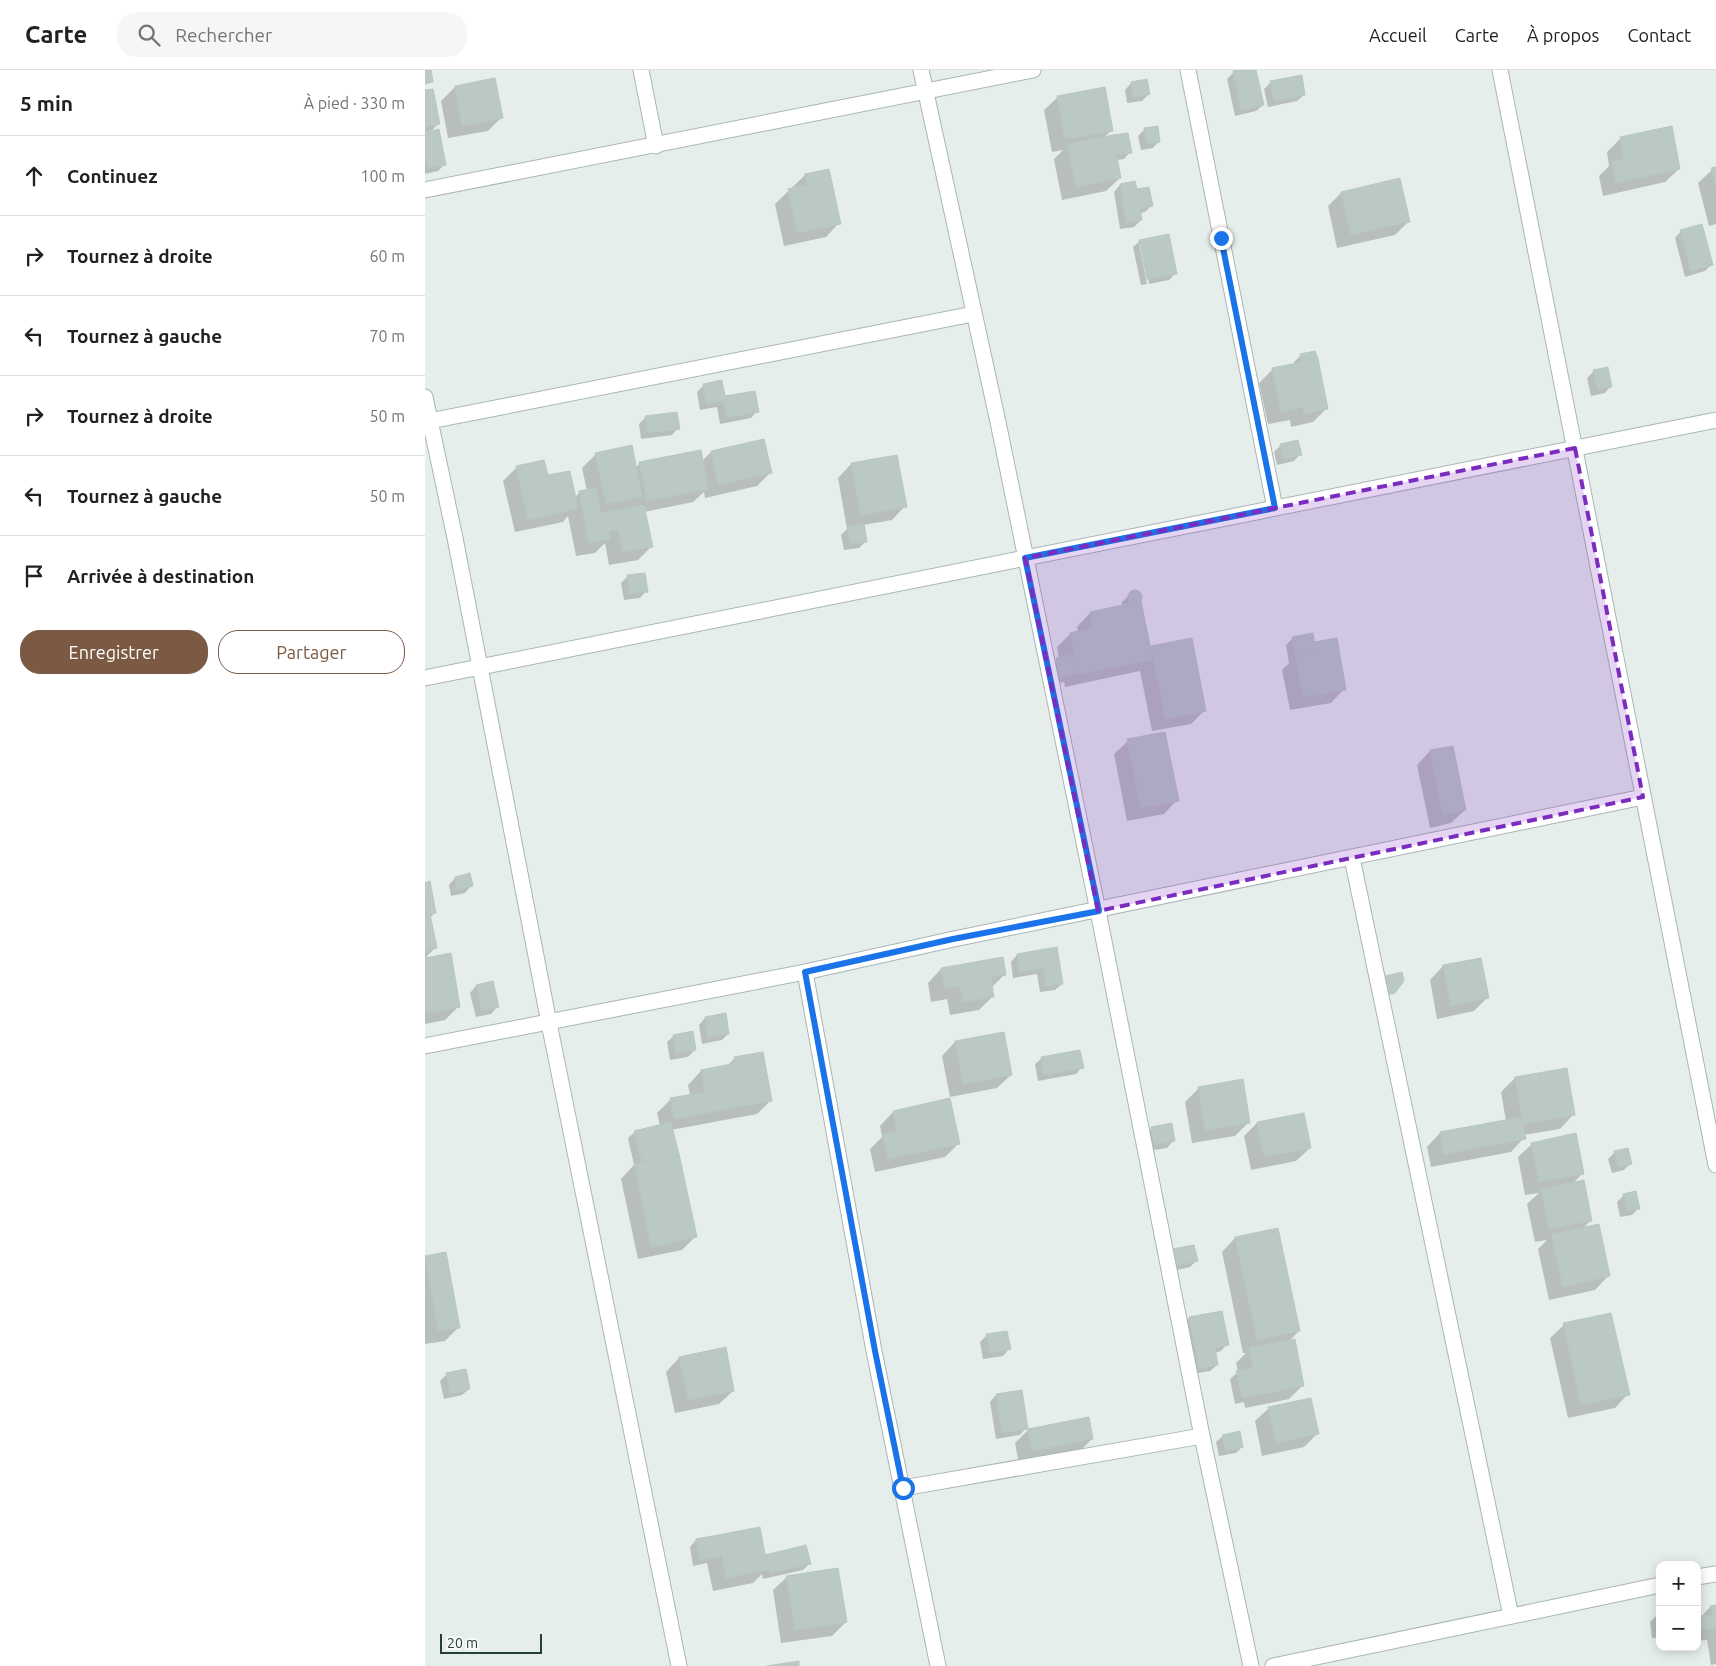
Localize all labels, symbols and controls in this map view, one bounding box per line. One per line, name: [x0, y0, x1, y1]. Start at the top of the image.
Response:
search box: [117, 12, 467, 57]
text: Carte: [25, 21, 87, 48]
icon: search: [135, 21, 163, 49]
text: Rechercher: [175, 24, 272, 46]
text: Accueil: [1369, 25, 1427, 45]
text: Carte: [1455, 25, 1499, 45]
text: À propos: [1527, 25, 1599, 45]
text: Contact: [1627, 25, 1691, 45]
text: 5 min: [20, 91, 73, 115]
text: À pied · 330 m: [304, 94, 405, 112]
icon: ahead: [20, 162, 48, 190]
text: Continuez: [67, 165, 157, 187]
text: 100 m: [360, 167, 405, 185]
route end: [1210, 227, 1233, 250]
icon: right: [20, 242, 48, 270]
text: Tournez à droite: [67, 245, 213, 267]
text: 60 m: [369, 247, 405, 265]
icon: left: [20, 322, 48, 350]
text: Tournez à gauche: [67, 325, 222, 347]
text: 70 m: [369, 327, 405, 345]
icon: right: [20, 402, 48, 430]
text: Tournez à droite: [67, 405, 213, 427]
text: 50 m: [369, 407, 405, 425]
icon: left: [20, 482, 48, 510]
text: Tournez à gauche: [67, 485, 222, 507]
text: 50 m: [369, 487, 405, 505]
icon: arrive: [20, 562, 48, 590]
text: Arrivée à destination: [67, 565, 254, 587]
button: Enregistrer: [20, 630, 208, 674]
button: Partager: [218, 630, 405, 674]
route start: [892, 1477, 915, 1500]
map controls: [1656, 1561, 1701, 1651]
button: +: [1656, 1561, 1701, 1606]
button: −: [1656, 1606, 1701, 1651]
scale bar: [440, 1631, 543, 1654]
text: 20 m: [447, 1635, 478, 1651]

